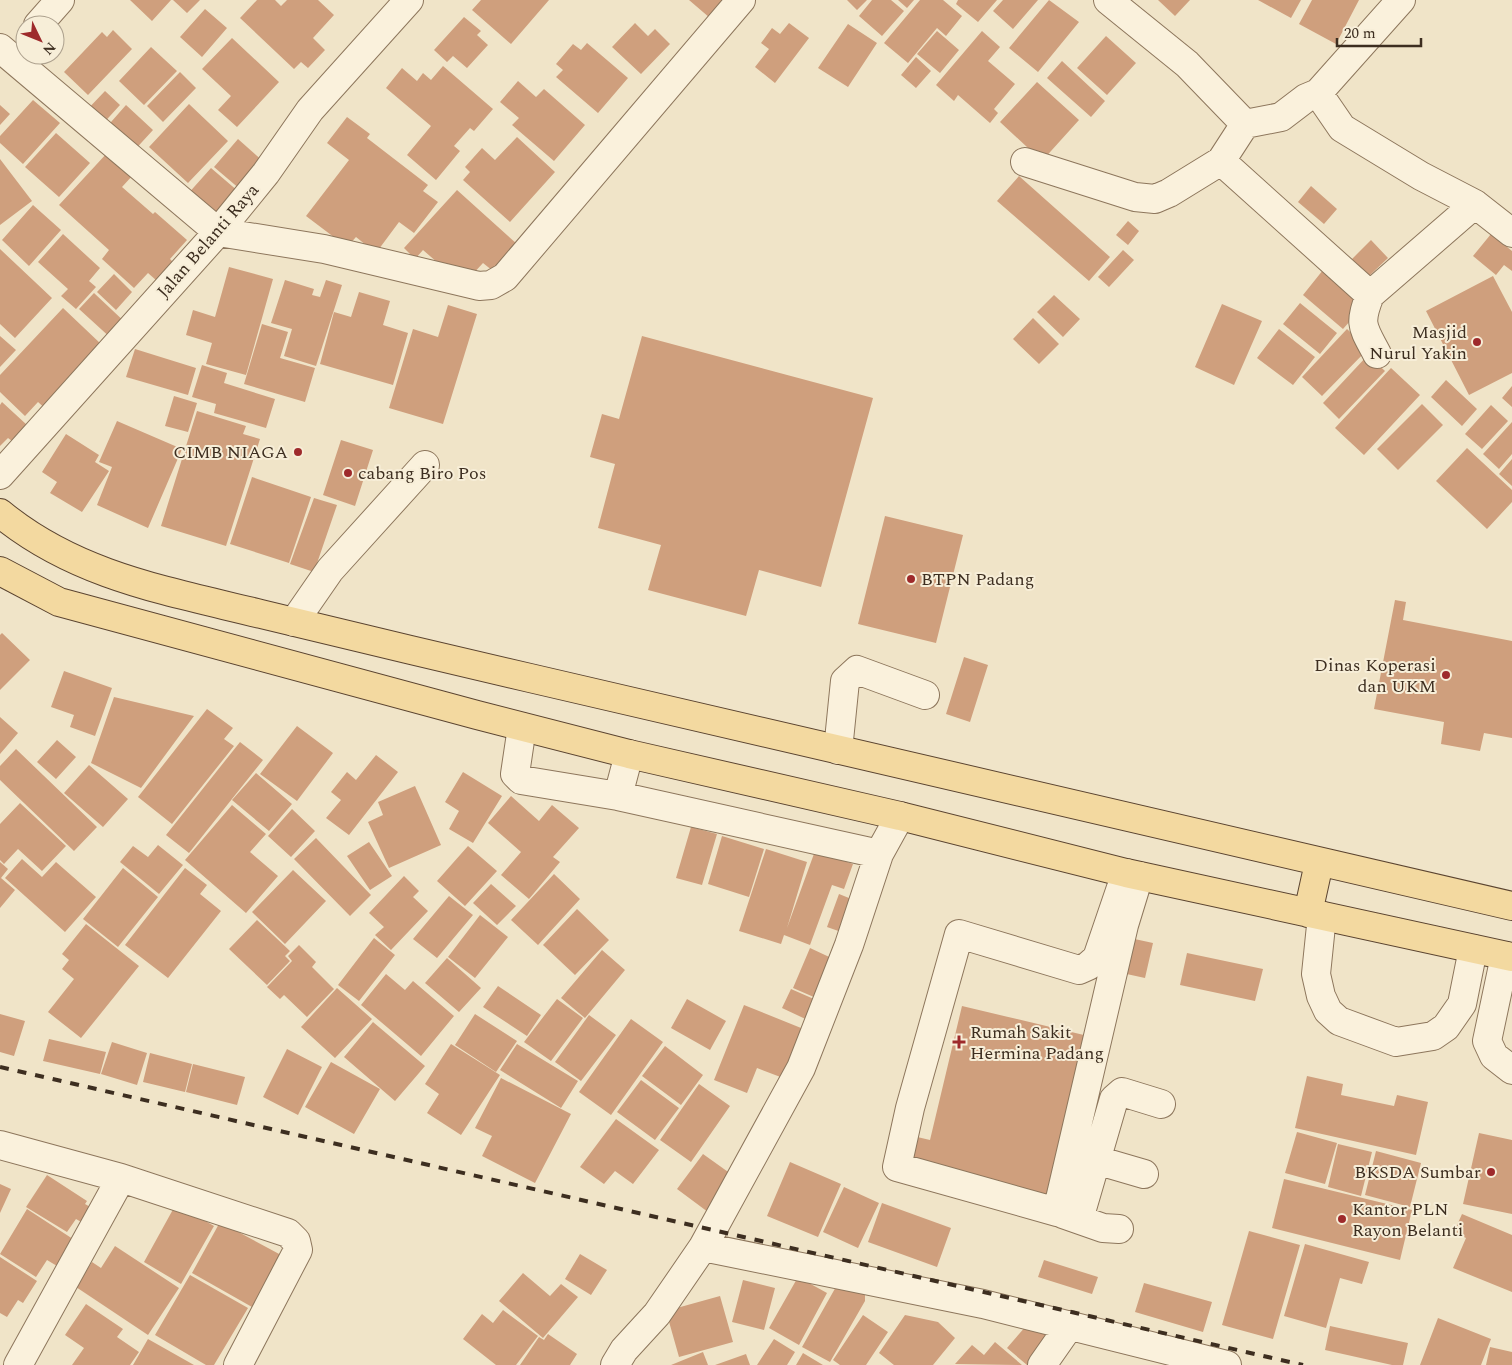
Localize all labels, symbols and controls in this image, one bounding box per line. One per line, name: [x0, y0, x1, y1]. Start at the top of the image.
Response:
north arrow: [15, 15, 65, 65]
scale bar: [1337, 15, 1421, 47]
text: 20 m: [1344, 22, 1376, 45]
text: N: [38, 37, 61, 60]
street label: Jalan Belanti Raya: [150, 178, 266, 304]
place label: Masjid Nurul Yakin: [1369, 319, 1467, 367]
marker: Masjid Nurul Yakin: [1471, 336, 1483, 348]
place label: CIMB NIAGA: [173, 439, 288, 466]
marker: CIMB NIAGA: [292, 446, 304, 458]
place label: cabang Biro Pos: [358, 460, 486, 487]
marker: cabang Biro Pos: [342, 467, 354, 479]
place label: BTPN Padang: [921, 566, 1034, 593]
marker: BTPN Padang: [905, 573, 917, 585]
place label: Dinas Koperasi dan UKM: [1314, 652, 1436, 700]
marker: Dinas Koperasi dan UKM: [1440, 669, 1452, 681]
place label: Rumah Sakit Hermina Padang: [970, 1019, 1104, 1067]
marker: Rumah Sakit Hermina Padang: [952, 1035, 966, 1049]
place label: BKSDA Sumbar: [1354, 1159, 1481, 1186]
marker: BKSDA Sumbar: [1485, 1166, 1497, 1178]
place label: Kantor PLN Rayon Belanti: [1352, 1196, 1463, 1244]
marker: Kantor PLN Rayon Belanti: [1336, 1213, 1348, 1225]

